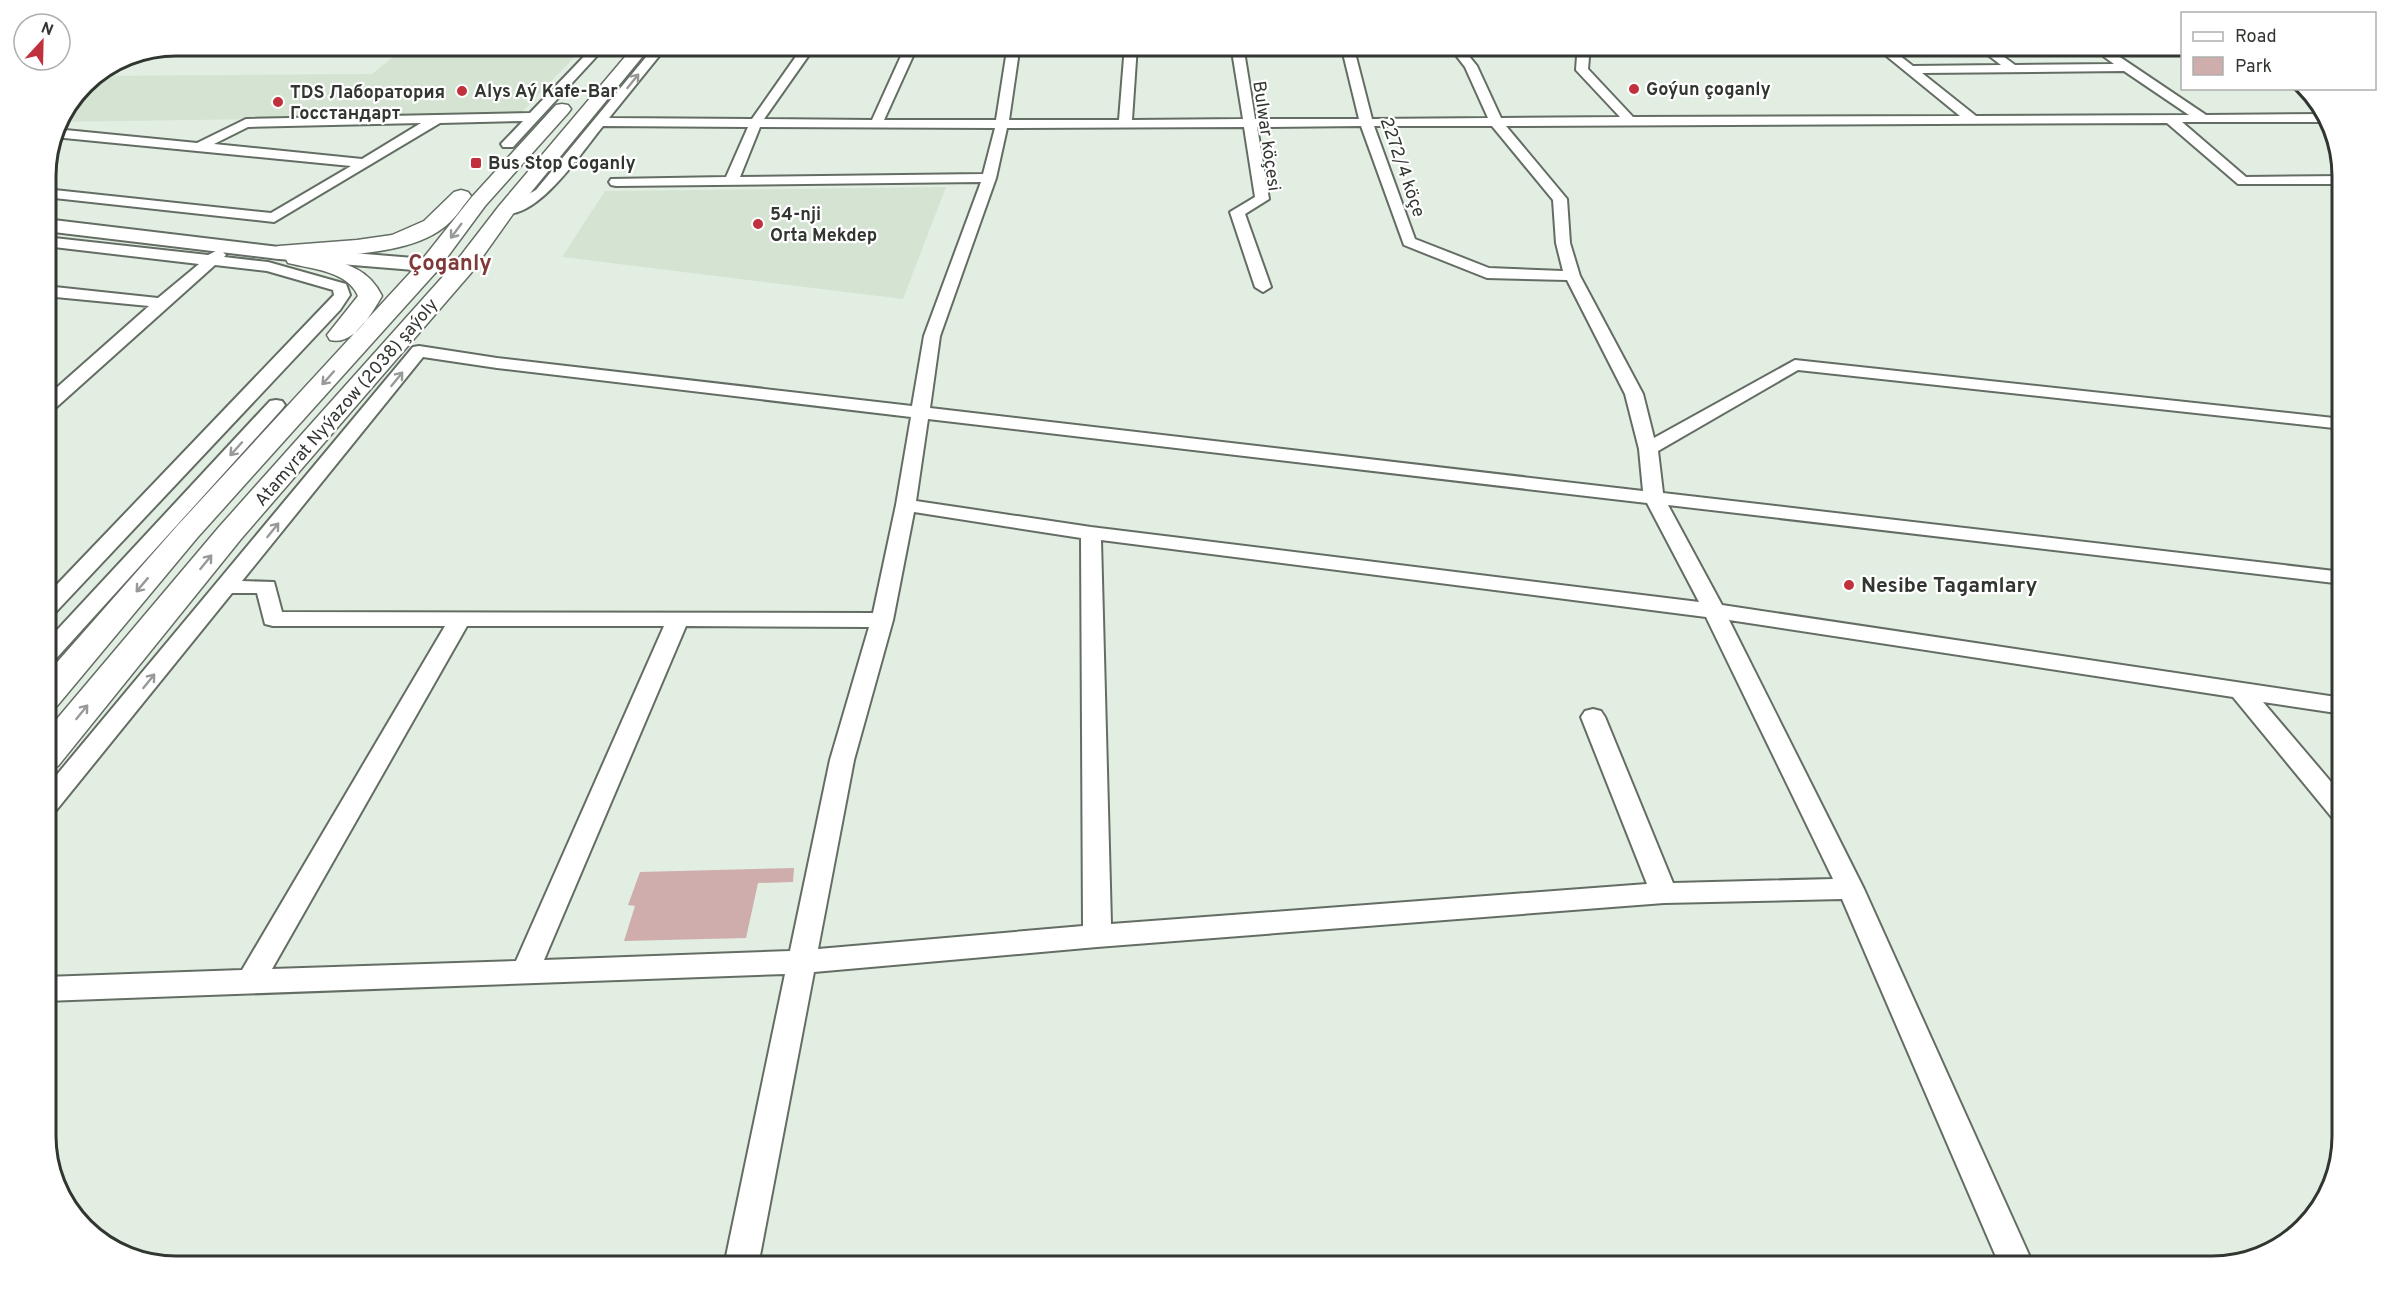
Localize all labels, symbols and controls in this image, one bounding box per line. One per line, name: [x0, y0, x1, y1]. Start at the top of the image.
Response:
north arrow: [12, 12, 72, 72]
legend: [2181, 12, 2376, 90]
text: N: [38, 19, 56, 41]
text: Road: [2235, 26, 2277, 49]
text: Park: [2235, 56, 2272, 79]
one-way arrow: [626, 74, 640, 89]
place label: Goýun çoganly: [1646, 79, 1771, 102]
street label: Bulwar köçesi: [1246, 80, 1285, 193]
place label: Alys Aý Kafe-Bar: [474, 81, 618, 104]
place label: TDS Лаборатория Госстандарт: [290, 82, 445, 126]
marker: Goýun çoganly: [1627, 82, 1641, 96]
marker: Alys Aý Kafe-Bar: [455, 84, 469, 98]
marker: TDS Лаборатория Госстандарт: [271, 95, 285, 109]
street label: 2272/4 köçe: [1374, 114, 1429, 221]
place label: Bus Stop Coganly: [488, 153, 636, 176]
marker: Bus Stop Coganly: [469, 156, 483, 170]
place label: 54-nji Orta Mekdep: [770, 204, 877, 248]
marker: 54-nji Orta Mekdep: [751, 217, 765, 231]
one-way arrow: [449, 222, 462, 238]
district label: Çoganly: [408, 251, 492, 278]
street label: Atamyrat Nyýazow (2038) şaýoly: [250, 294, 444, 512]
one-way arrow: [321, 370, 335, 385]
one-way arrow: [390, 371, 403, 387]
one-way arrow: [229, 441, 243, 456]
one-way arrow: [266, 522, 279, 538]
one-way arrow: [200, 554, 213, 570]
place label: Nesibe Tagamlary: [1861, 573, 2037, 600]
one-way arrow: [135, 577, 149, 592]
marker: Nesibe Tagamlary: [1842, 578, 1856, 592]
one-way arrow: [142, 674, 156, 689]
one-way arrow: [76, 704, 89, 720]

